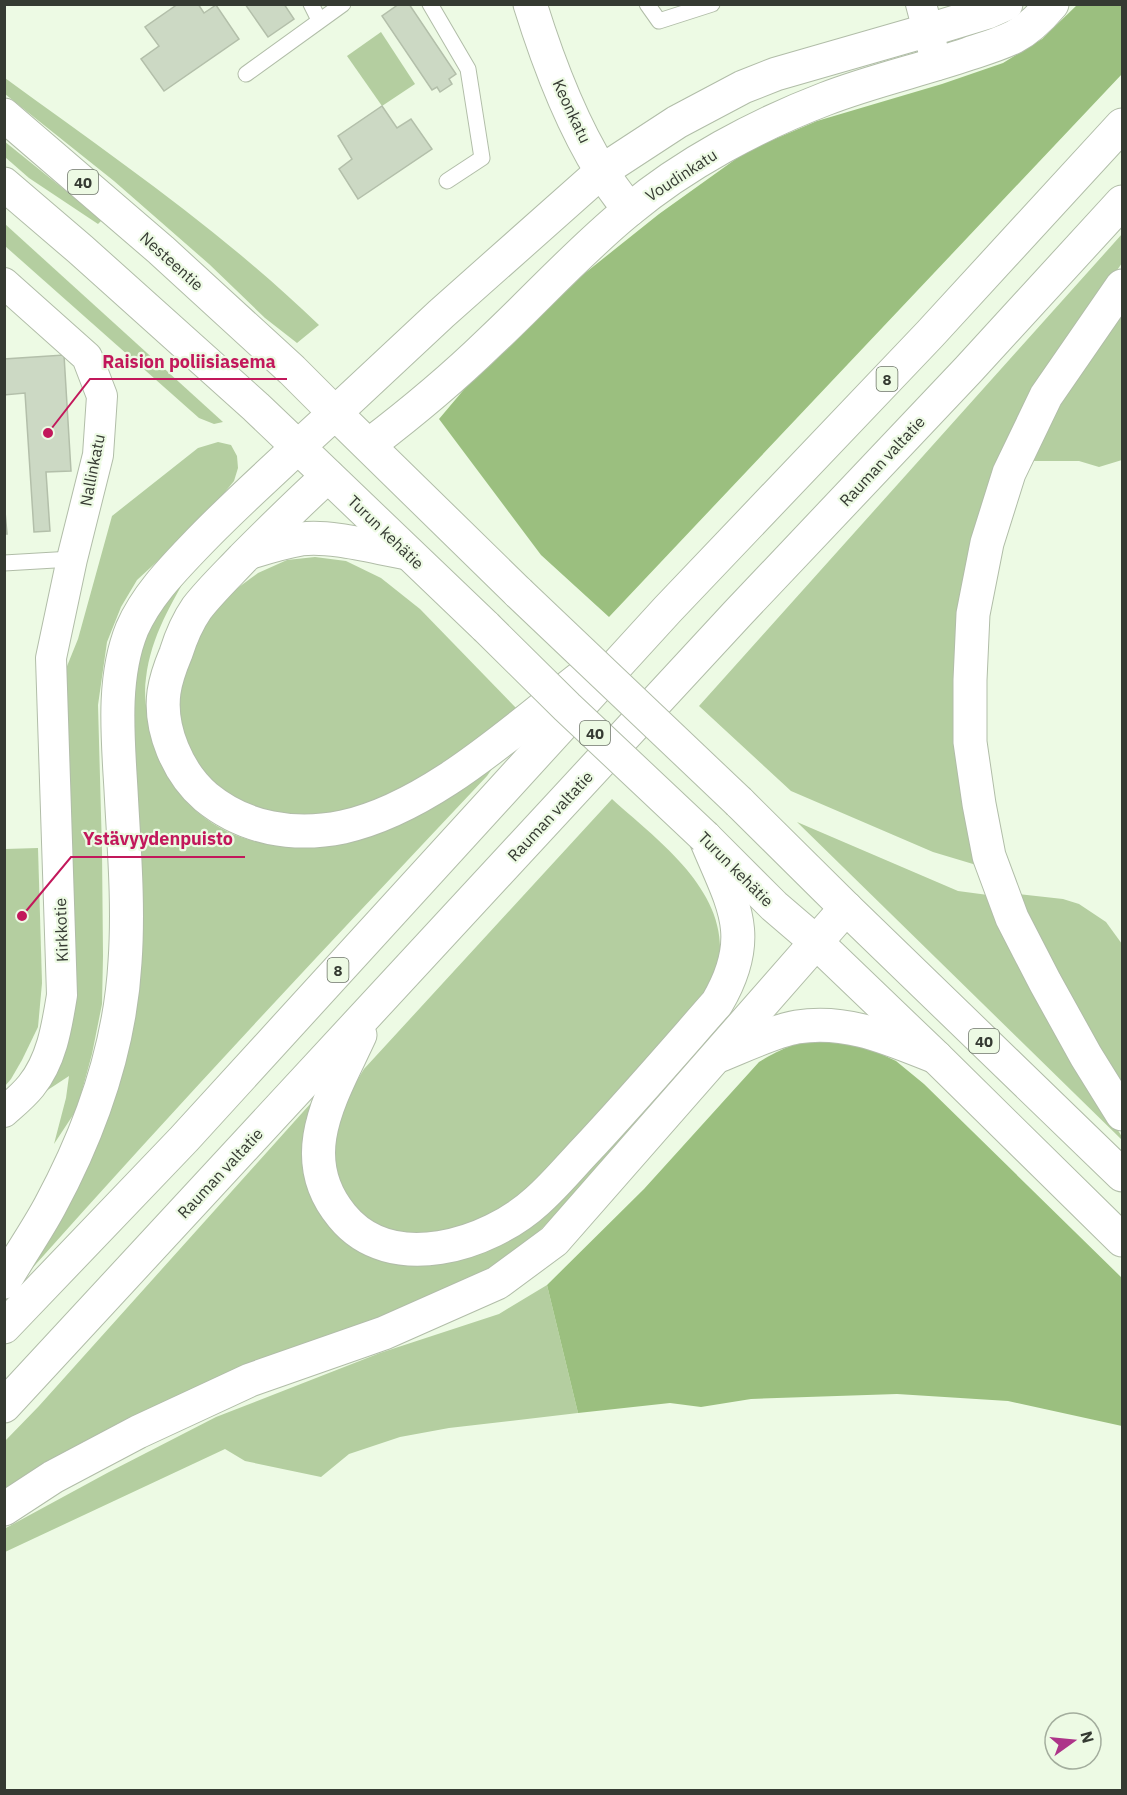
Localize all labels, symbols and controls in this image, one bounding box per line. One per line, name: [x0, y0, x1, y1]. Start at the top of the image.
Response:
street label: Keonkatu: [549, 76, 595, 146]
street label: Voudinkatu: [641, 144, 721, 206]
road number: 40: [68, 170, 98, 194]
street label: Nesteentie: [136, 227, 208, 295]
callout: Raision poliisiasema: [90, 343, 287, 379]
text: Raision poliisiasema: [102, 350, 276, 373]
road number: 8: [876, 367, 898, 391]
street label: Rauman valtatie: [835, 412, 929, 510]
street label: Nallinkatu: [75, 432, 109, 508]
street label: Turun kehätie: [344, 491, 428, 573]
road number: 40: [580, 721, 610, 745]
street label: Rauman valtatie: [503, 767, 597, 865]
callout: Ystävyydenpuisto: [71, 821, 245, 857]
text: Ystävyydenpuisto: [83, 827, 233, 850]
street label: Turun kehätie: [694, 827, 778, 911]
street label: Kirkkotie: [50, 897, 72, 962]
road number: 8: [328, 958, 348, 982]
road number: 40: [969, 1029, 999, 1053]
street label: Rauman valtatie: [173, 1124, 267, 1222]
north arrow: [1043, 1711, 1103, 1771]
text: N: [1076, 1729, 1099, 1745]

